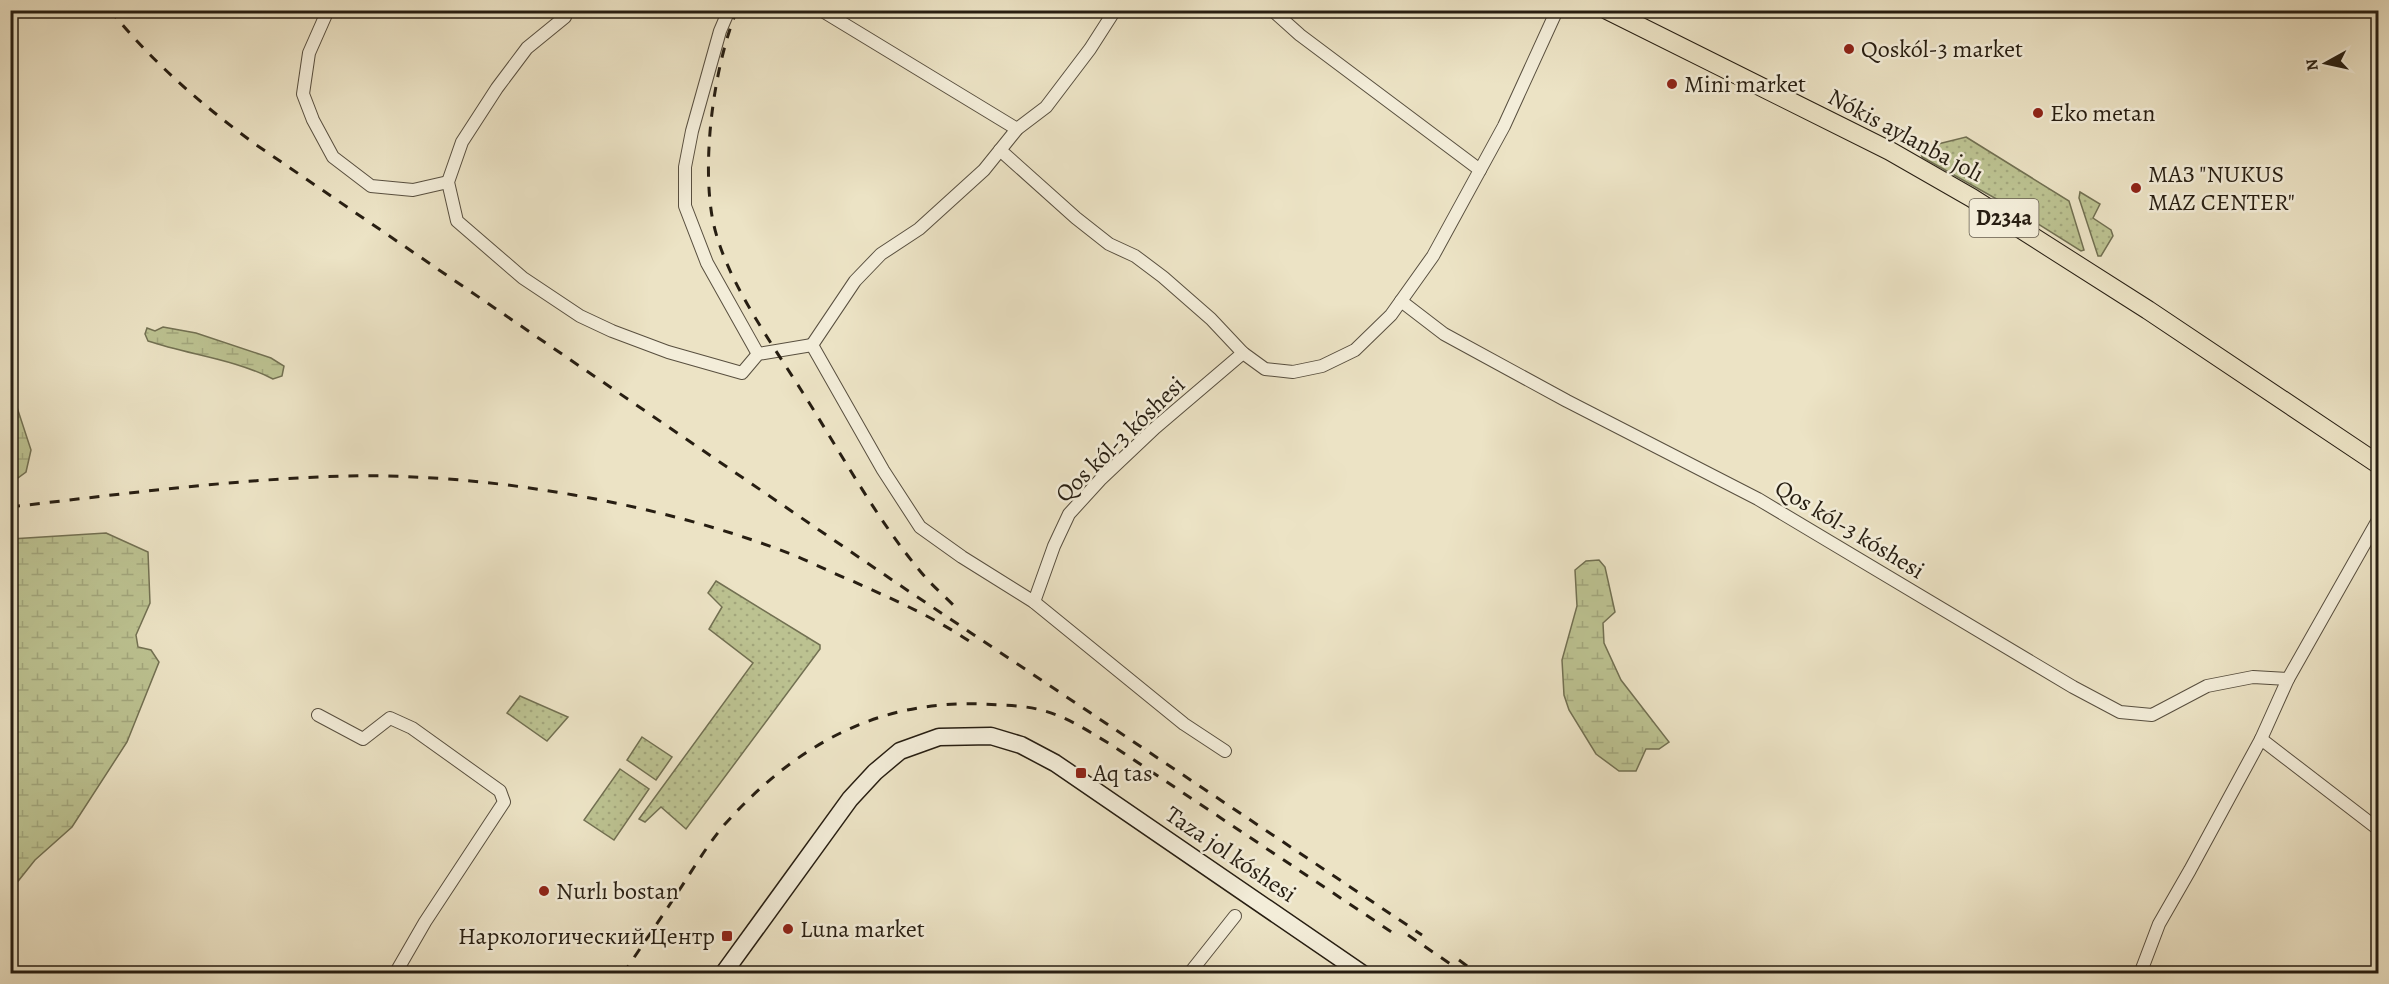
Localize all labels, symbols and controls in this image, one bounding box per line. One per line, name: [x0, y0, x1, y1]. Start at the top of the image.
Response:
place label: Qoskól-3 market: [1861, 33, 2023, 65]
north arrow: [2296, 33, 2356, 93]
marker: Qoskól-3 market: [1842, 42, 1856, 56]
text: N: [2300, 57, 2324, 72]
place label: Mini market: [1684, 68, 1806, 100]
marker: Mini market: [1665, 77, 1679, 91]
street label: Nókis aylanba jolı: [1822, 80, 1990, 190]
place label: Eko metan: [2050, 97, 2155, 129]
marker: Eko metan: [2031, 106, 2045, 120]
place label: МАЗ "NUKUS MAZ CENTER": [2148, 158, 2295, 218]
marker: МАЗ "NUKUS MAZ CENTER": [2129, 181, 2143, 195]
road number: D234a: [1970, 199, 2038, 237]
street label: Qos kól-3 kóshesi: [1048, 369, 1192, 509]
street label: Qos kól-3 kóshesi: [1769, 472, 1931, 586]
place label: Aq tas: [1092, 757, 1153, 789]
marker: Aq tas: [1074, 766, 1088, 780]
street label: Taza jol kóshesi: [1159, 798, 1303, 910]
place label: Nurlı bostan: [556, 875, 679, 907]
marker: Nurlı bostan: [537, 884, 551, 898]
place label: Luna market: [800, 913, 925, 945]
place label: Наркологический Центр: [458, 920, 715, 952]
marker: Luna market: [781, 922, 795, 936]
marker: Наркологический Центр: [720, 929, 734, 943]

